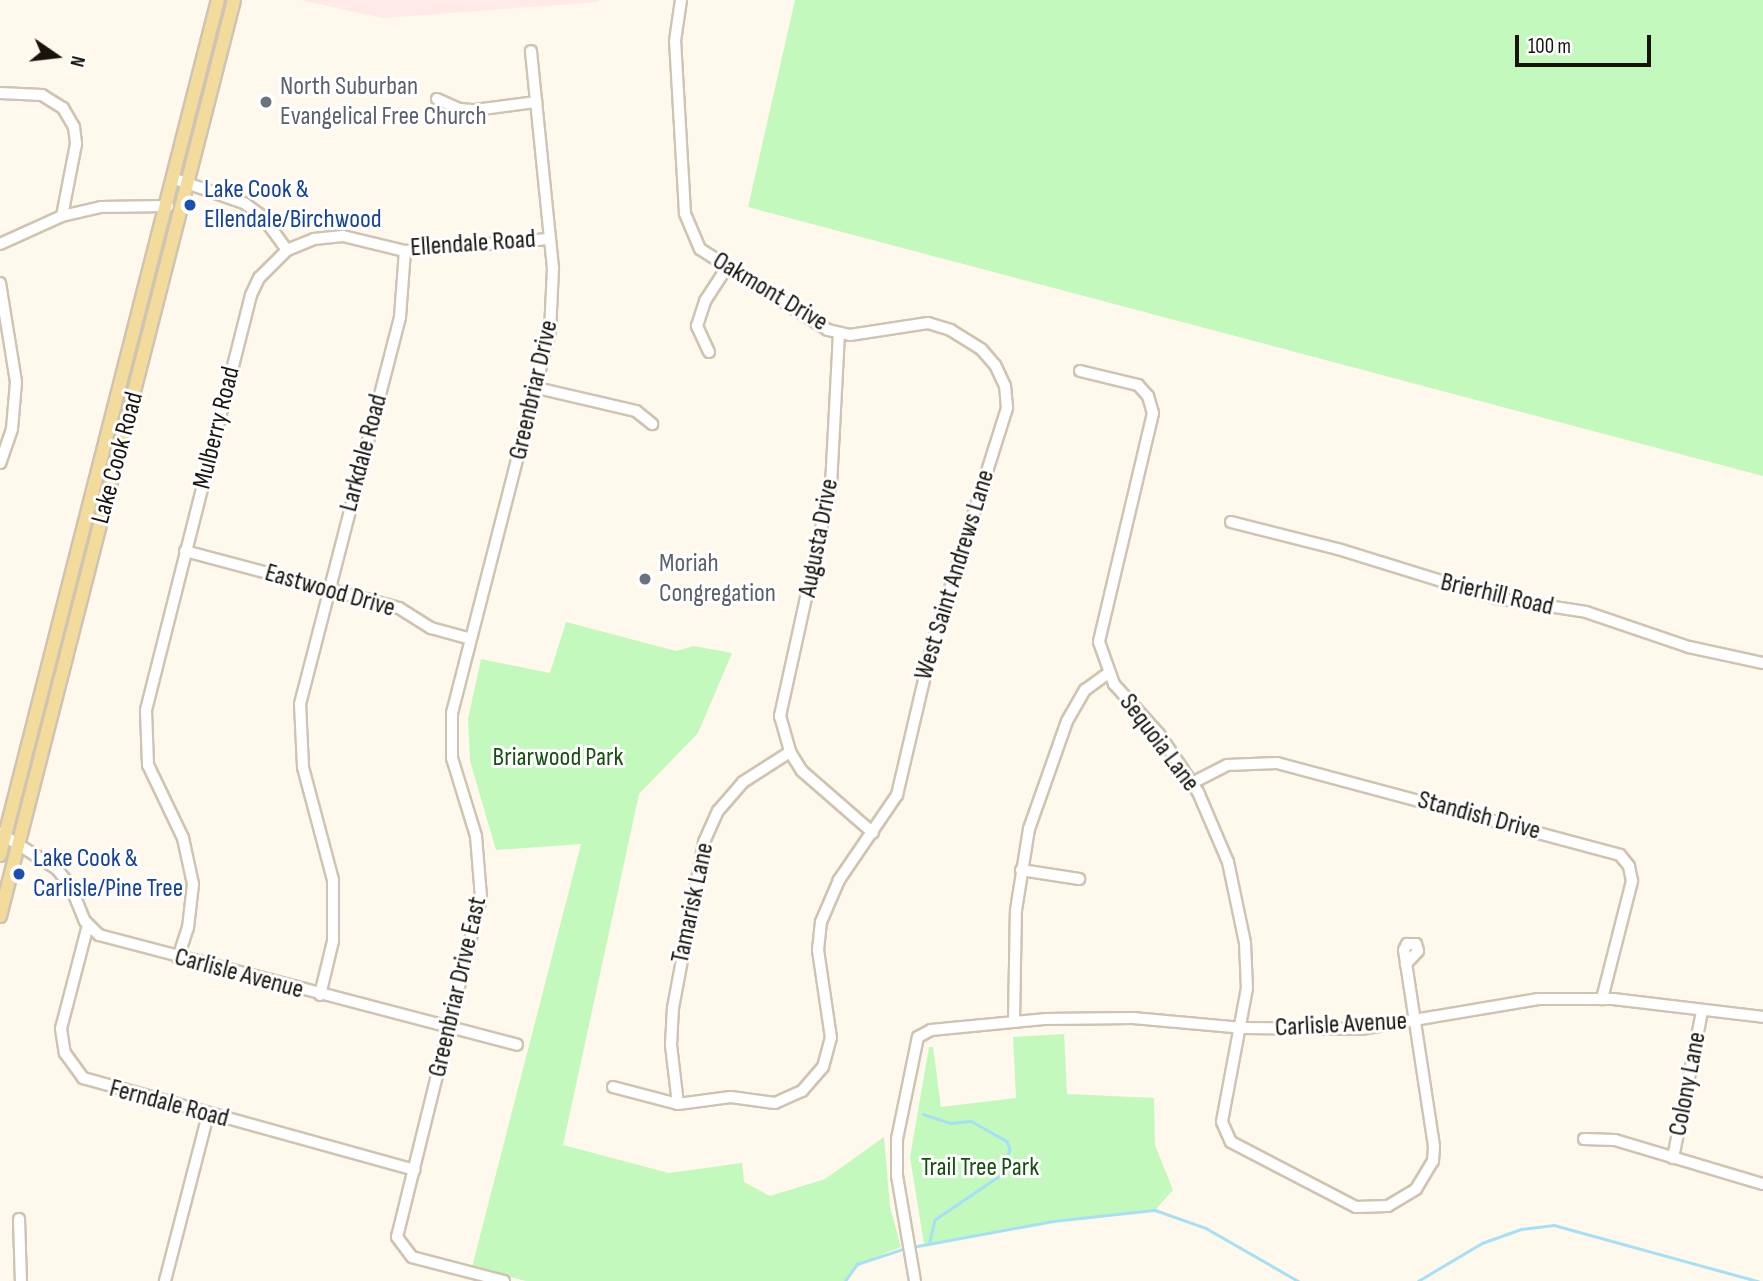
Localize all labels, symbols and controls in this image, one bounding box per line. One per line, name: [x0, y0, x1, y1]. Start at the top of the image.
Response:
north arrow: [21, 21, 91, 91]
scale bar: [1518, 21, 1654, 65]
text: 100 m: [1528, 34, 1571, 59]
text: N: [64, 53, 89, 69]
place label: North Suburban Evangelical Free Church: [280, 71, 487, 132]
marker: North Suburban Evangelical Free Church: [258, 94, 274, 110]
place label: Lake Cook & Ellendale/Birchwood: [204, 174, 382, 235]
marker: Lake Cook & Ellendale/Birchwood: [182, 197, 198, 213]
street label: Ellendale Road: [409, 224, 537, 264]
street label: Oakmont Drive: [707, 245, 833, 339]
street label: Greenbriar Drive: [503, 317, 565, 463]
street label: Mulberry Road: [187, 364, 247, 492]
street label: Lake Cook Road: [85, 389, 151, 527]
street label: Larkdale Road: [333, 391, 395, 515]
street label: West Saint Andrews Lane: [908, 466, 1002, 684]
street label: Augusta Drive: [792, 476, 846, 600]
place label: Moriah Congregation: [659, 548, 776, 610]
street label: Eastwood Drive: [261, 558, 399, 624]
street label: Brierhill Road: [1438, 567, 1556, 623]
marker: Moriah Congregation: [637, 571, 653, 587]
street label: Sequoia Lane: [1112, 688, 1206, 798]
park label: Briarwood Park: [493, 742, 623, 774]
street label: Standish Drive: [1414, 785, 1544, 847]
street label: Tamarisk Lane: [665, 840, 721, 966]
place label: Lake Cook & Carlisle/Pine Tree: [33, 843, 183, 904]
marker: Lake Cook & Carlisle/Pine Tree: [11, 866, 27, 882]
street label: Greenbriar Drive East: [422, 894, 494, 1080]
street label: Carlisle Avenue: [171, 942, 307, 1006]
street label: Carlisle Avenue: [1274, 1006, 1408, 1044]
street label: Colony Lane: [1663, 1029, 1713, 1139]
street label: Ferndale Road: [106, 1073, 232, 1135]
park label: Trail Tree Park: [921, 1152, 1039, 1184]

